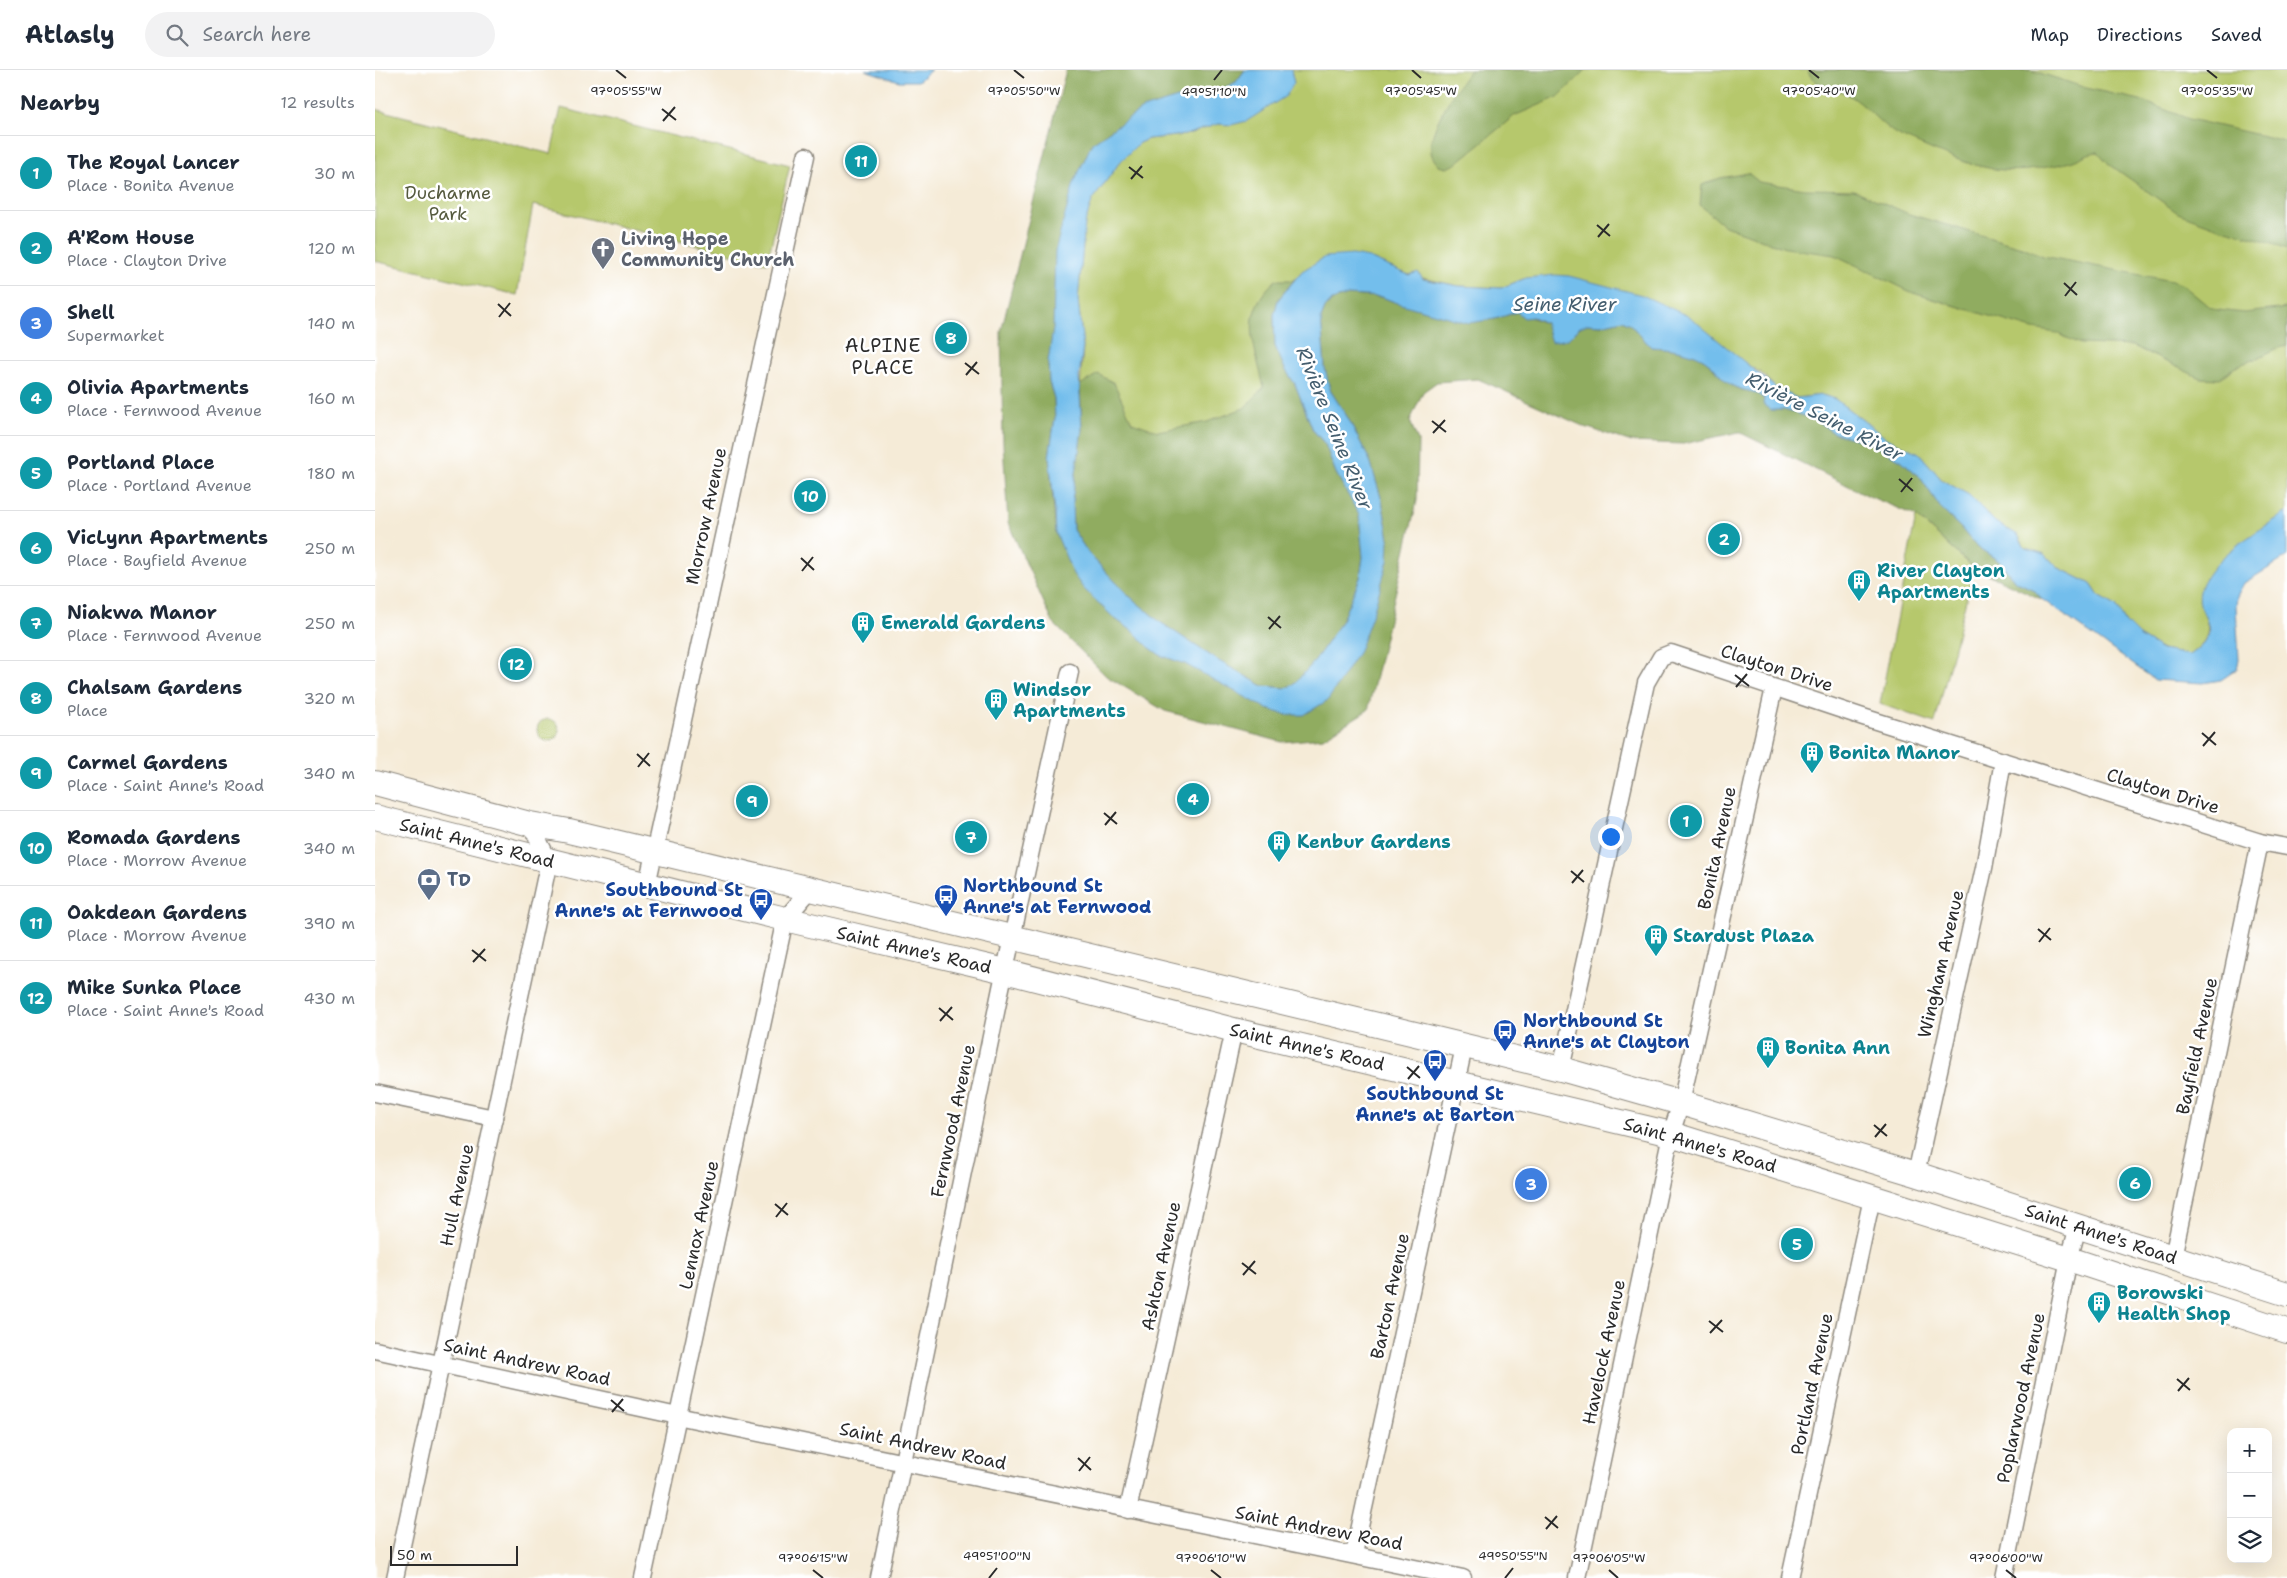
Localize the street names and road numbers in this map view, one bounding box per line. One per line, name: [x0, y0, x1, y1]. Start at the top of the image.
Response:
street label: Morrow Avenue: [680, 445, 732, 587]
street label: Clayton Drive: [1718, 639, 1836, 697]
street label: Clayton Drive: [2104, 762, 2222, 820]
street label: Bonita Avenue: [1692, 784, 1742, 912]
street label: Saint Anne's Road: [397, 812, 557, 874]
street label: Wingham Avenue: [1912, 888, 1970, 1040]
street label: Saint Anne's Road: [834, 920, 994, 980]
street label: Bayfield Avenue: [2171, 975, 2223, 1117]
street label: Saint Anne's Road: [1227, 1017, 1387, 1077]
street label: Fernwood Avenue: [925, 1042, 981, 1200]
street label: Saint Anne's Road: [1620, 1112, 1780, 1178]
street label: Hull Avenue: [434, 1142, 480, 1248]
street label: Lennox Avenue: [674, 1158, 724, 1292]
street label: Saint Anne's Road: [2022, 1198, 2180, 1270]
street label: Ashton Avenue: [1136, 1199, 1186, 1333]
street label: Barton Avenue: [1365, 1231, 1415, 1361]
street label: Havelock Avenue: [1577, 1277, 1631, 1427]
street label: Portland Avenue: [1785, 1311, 1839, 1457]
street label: Poplarwood Avenue: [1991, 1311, 2051, 1485]
street label: Saint Andrew Road: [441, 1333, 613, 1391]
street label: Saint Andrew Road: [837, 1417, 1009, 1475]
street label: Saint Andrew Road: [1233, 1500, 1405, 1556]

